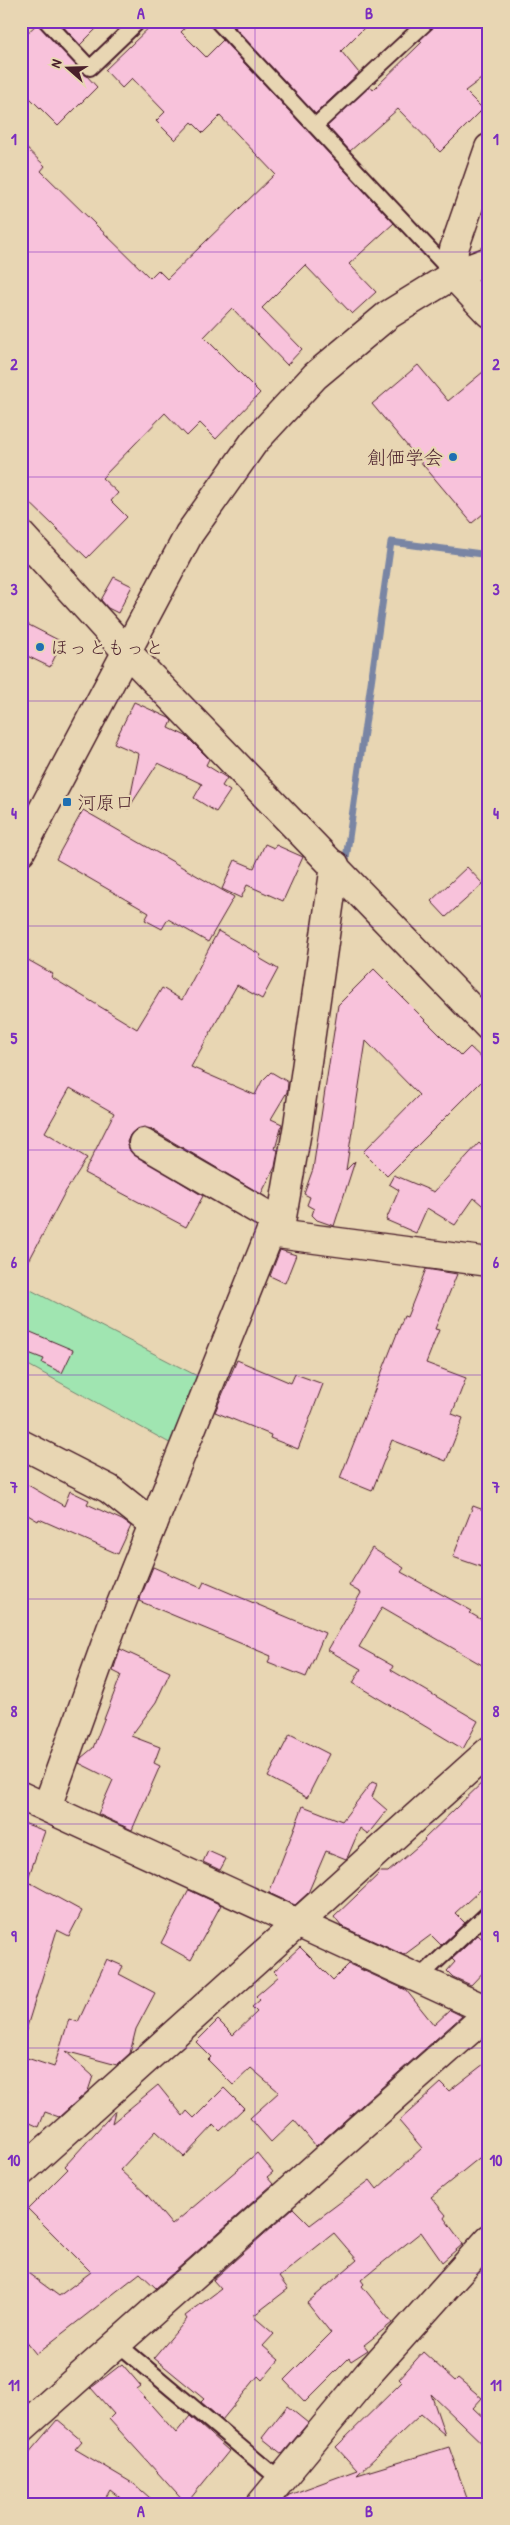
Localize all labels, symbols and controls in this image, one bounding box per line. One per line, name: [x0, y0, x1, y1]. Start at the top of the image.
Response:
text: A: [137, 2, 145, 24]
text: B: [365, 2, 373, 24]
north arrow: [42, 42, 92, 92]
text: N: [45, 56, 66, 70]
text: 1: [11, 128, 17, 150]
text: 1: [493, 128, 499, 150]
text: 2: [10, 353, 18, 375]
text: 2: [492, 353, 500, 375]
place label: 創価学会: [367, 444, 443, 470]
marker: 創価学会: [447, 451, 459, 463]
text: 3: [10, 578, 18, 600]
text: 3: [492, 578, 500, 600]
place label: ほっともっと: [50, 634, 164, 660]
marker: ほっともっと: [34, 641, 46, 653]
place label: 河原口: [77, 789, 134, 815]
marker: 河原口: [61, 796, 73, 808]
text: 4: [11, 802, 17, 824]
text: 4: [493, 802, 499, 824]
text: 5: [11, 1027, 18, 1049]
text: 5: [493, 1027, 500, 1049]
text: 6: [11, 1251, 18, 1273]
text: 6: [493, 1251, 500, 1273]
text: 7: [9, 1476, 18, 1498]
text: 7: [491, 1476, 500, 1498]
text: 8: [11, 1700, 18, 1722]
text: 8: [493, 1700, 500, 1722]
text: 9: [11, 1925, 17, 1947]
text: 9: [493, 1925, 499, 1947]
text: 10: [8, 2149, 20, 2171]
text: 10: [490, 2149, 502, 2171]
text: 11: [8, 2374, 20, 2396]
text: 11: [490, 2374, 502, 2396]
text: A: [137, 2500, 145, 2522]
text: B: [365, 2500, 373, 2522]

